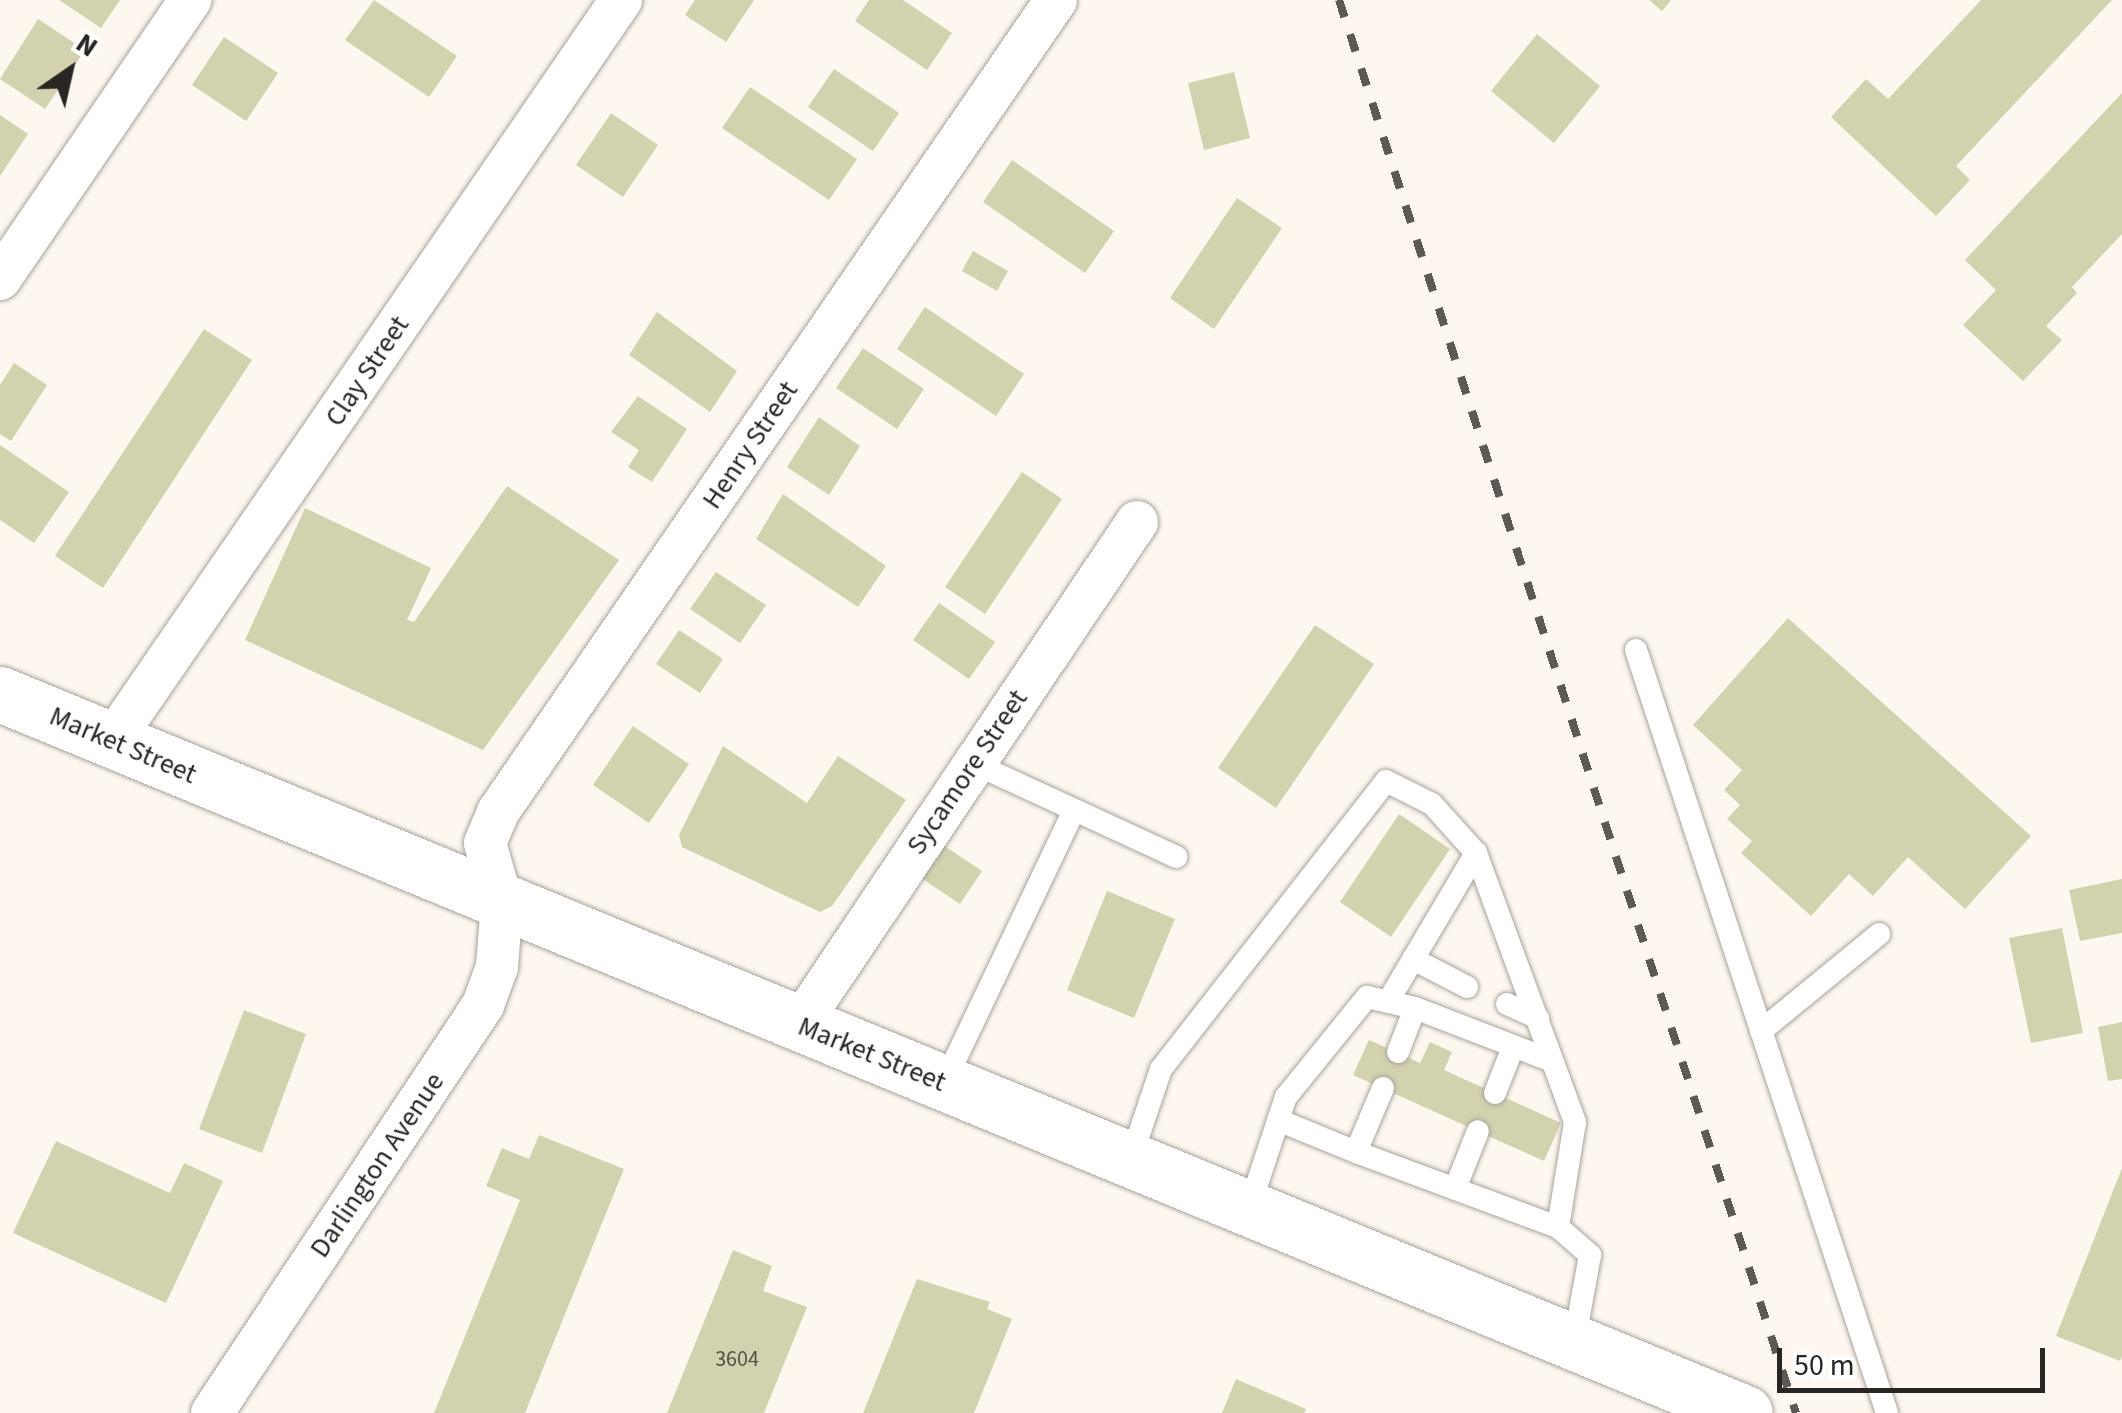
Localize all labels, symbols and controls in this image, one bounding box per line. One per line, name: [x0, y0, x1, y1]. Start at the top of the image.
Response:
north arrow: [20, 20, 120, 120]
text: N: [68, 23, 106, 67]
street label: Clay Street: [318, 309, 416, 433]
street label: Henry Street: [695, 375, 805, 515]
street label: Sycamore Street: [899, 683, 1035, 861]
street label: Market Street: [44, 699, 202, 791]
street label: Market Street: [793, 1009, 951, 1099]
street label: Darlington Avenue: [303, 1066, 451, 1264]
scale bar: [1782, 1328, 2050, 1390]
text: 50 m: [1794, 1344, 1855, 1387]
house number: 3604: [715, 1347, 759, 1373]

